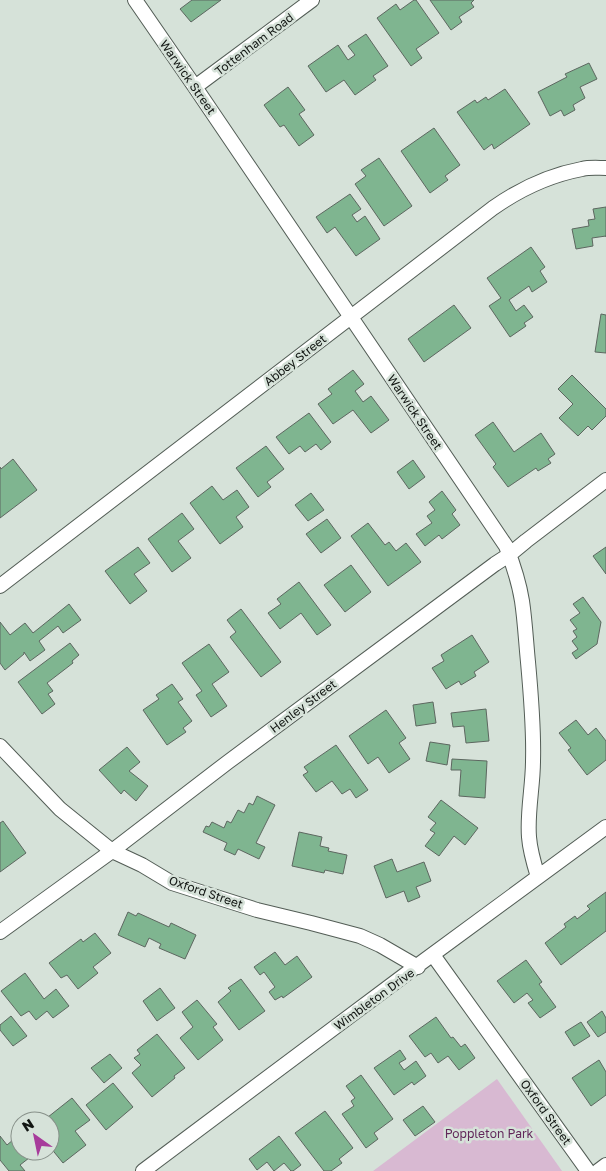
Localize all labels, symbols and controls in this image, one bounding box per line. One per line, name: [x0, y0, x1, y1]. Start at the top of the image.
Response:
street label: Tottenham Road: [212, 10, 296, 78]
street label: Warwick Street: [157, 37, 219, 117]
street label: Abbey Street: [261, 331, 329, 389]
street label: Warwick Street: [384, 372, 446, 453]
street label: Henley Street: [267, 676, 339, 736]
street label: Oxford Street: [167, 872, 245, 912]
street label: Wimbleton Drive: [331, 965, 417, 1033]
street label: Oxford Street: [517, 1076, 575, 1148]
north arrow: [10, 1111, 60, 1161]
text: N: [19, 1115, 37, 1135]
park label: Poppleton Park: [445, 1126, 534, 1141]

